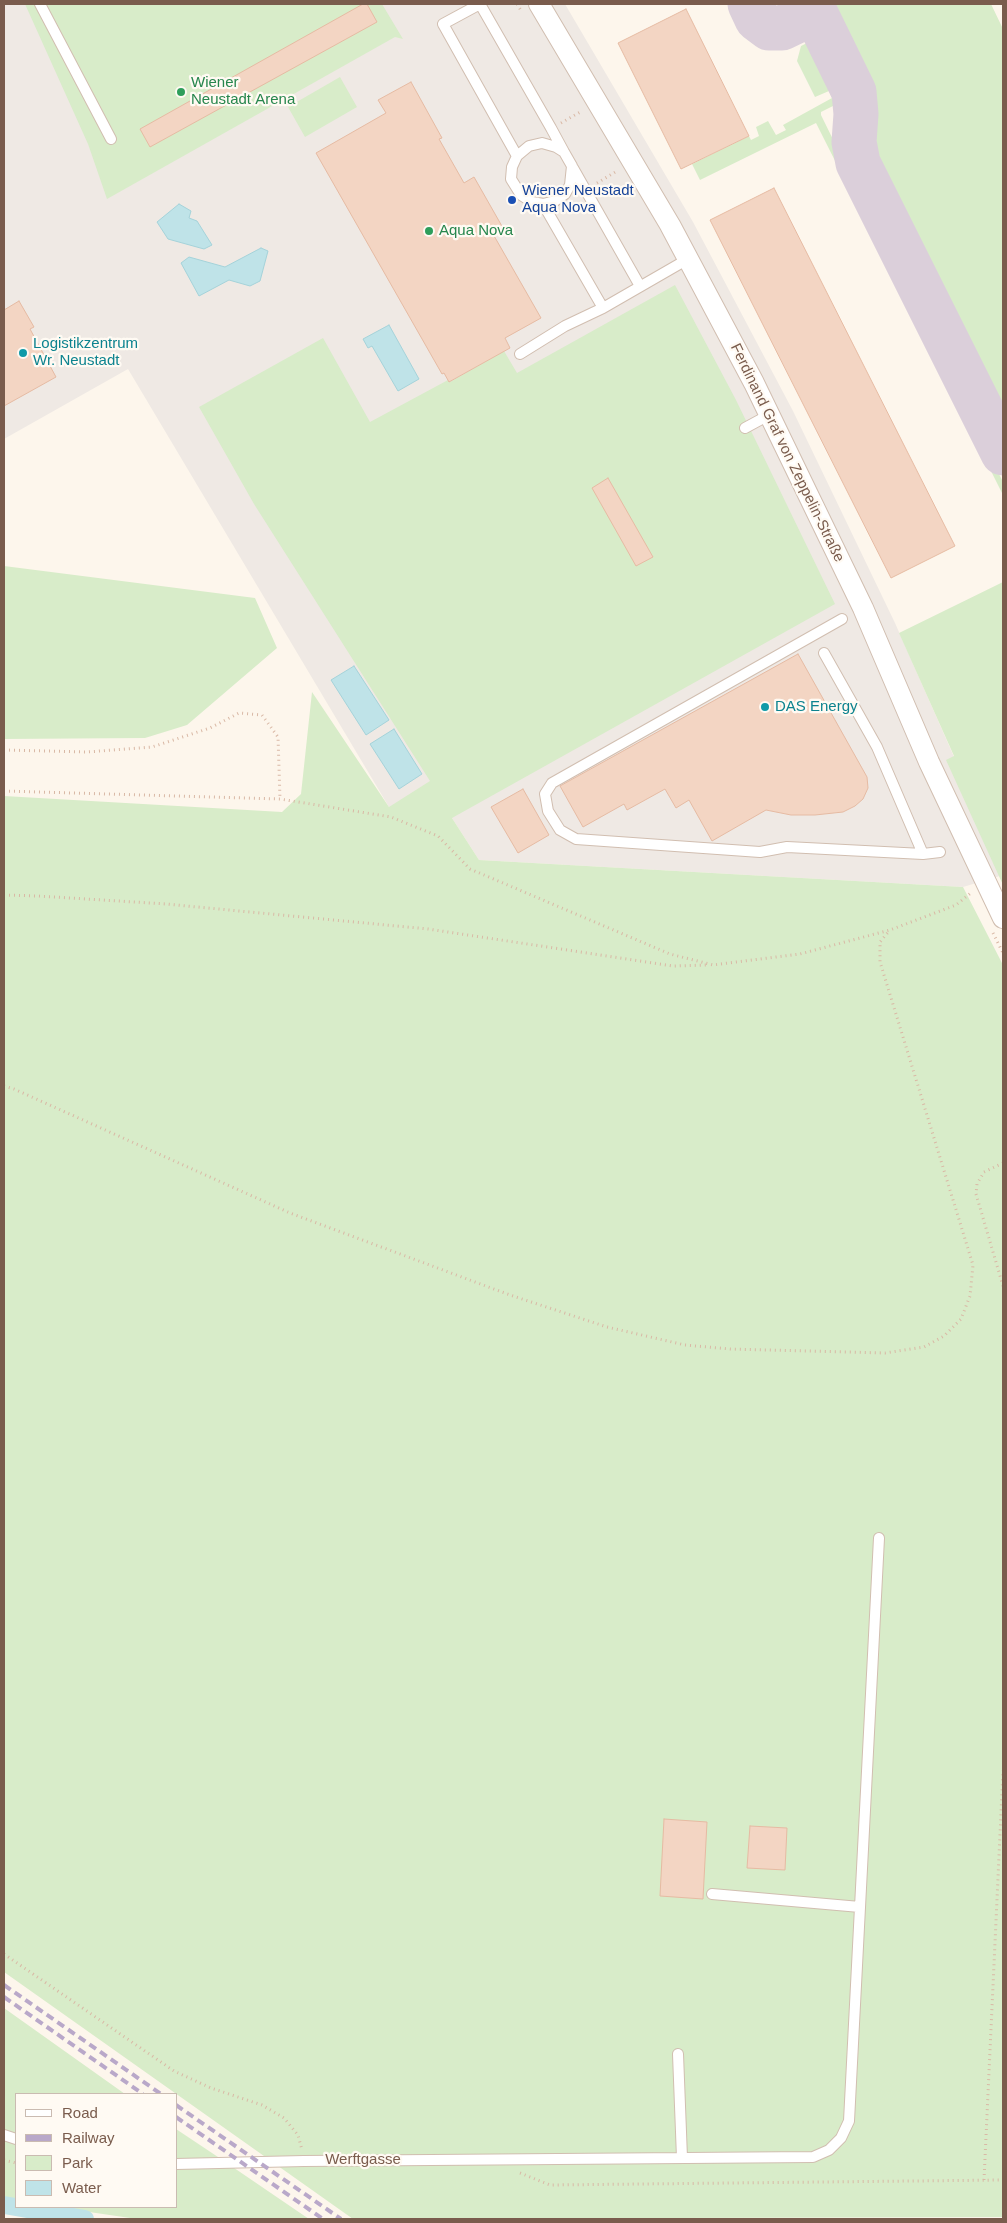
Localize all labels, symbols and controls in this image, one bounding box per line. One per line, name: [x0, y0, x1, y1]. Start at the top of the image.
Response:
place label: Wiener Neustadt Arena: [191, 74, 295, 109]
marker: Wiener Neustadt Arena: [175, 86, 187, 98]
place label: Wiener Neustadt Aqua Nova: [522, 182, 634, 217]
marker: Wiener Neustadt Aqua Nova: [506, 194, 518, 206]
place label: Aqua Nova: [439, 222, 513, 240]
marker: Aqua Nova: [423, 225, 435, 237]
place label: Logistikzentrum Wr. Neustadt: [33, 335, 138, 370]
street label: Ferdinand Graf von Zeppelin-Straße: [726, 341, 848, 565]
marker: Logistikzentrum Wr. Neustadt: [17, 347, 29, 359]
place label: DAS Energy: [775, 698, 858, 716]
marker: DAS Energy: [759, 701, 771, 713]
legend: [15, 2093, 178, 2208]
text: Road: [62, 2104, 98, 2121]
text: Railway: [62, 2129, 115, 2146]
street label: Werftgasse: [325, 2151, 401, 2169]
text: Park: [62, 2154, 93, 2171]
text: Water: [62, 2179, 101, 2196]

